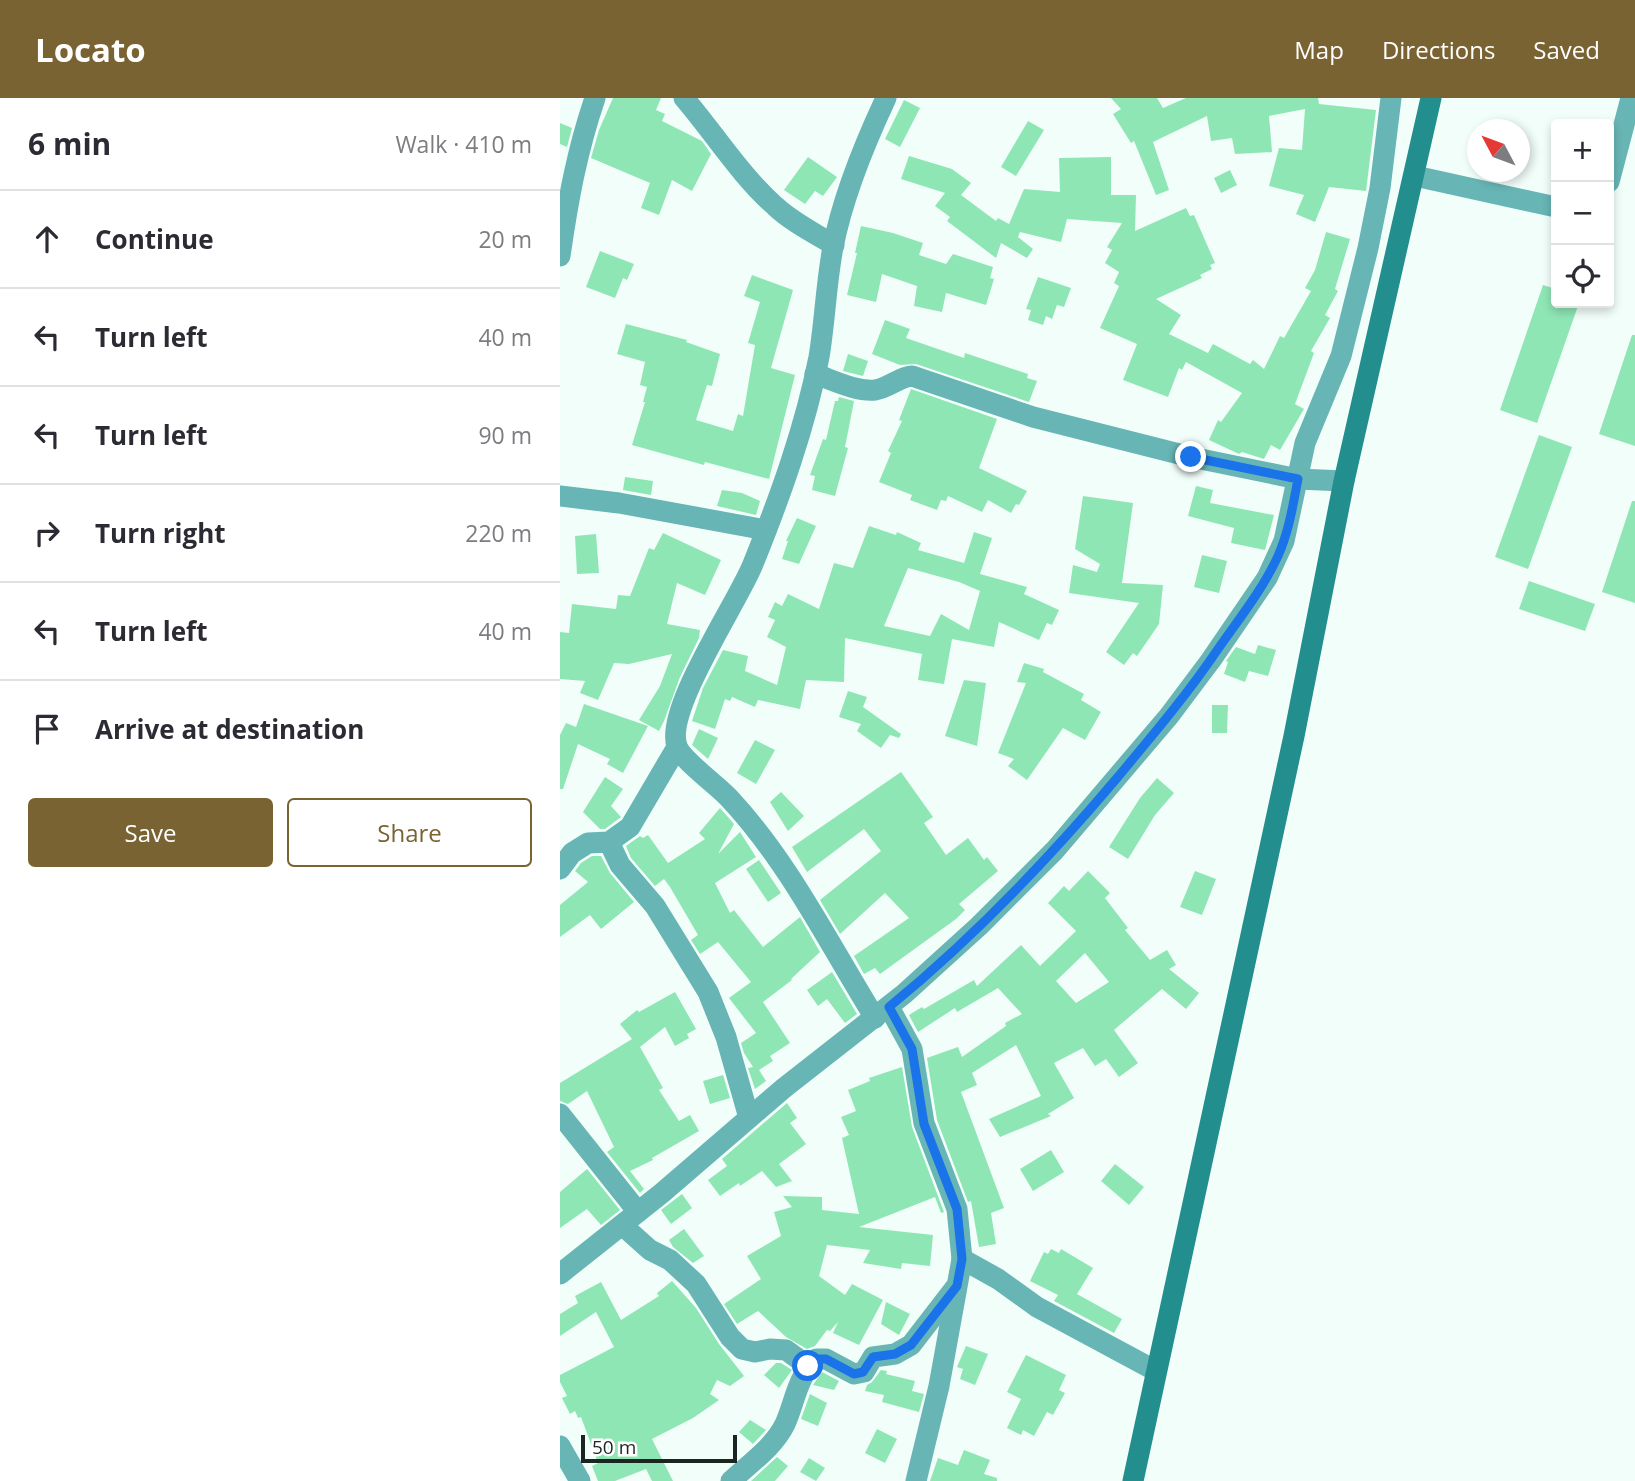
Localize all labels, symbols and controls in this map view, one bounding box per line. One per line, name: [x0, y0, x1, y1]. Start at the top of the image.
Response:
text: Locato: [35, 27, 146, 72]
text: Map: [1294, 33, 1344, 66]
text: Directions: [1382, 33, 1495, 66]
text: Saved: [1533, 33, 1600, 66]
north arrow: [1467, 119, 1530, 182]
map controls: [1551, 119, 1614, 308]
button: +: [1551, 119, 1614, 182]
text: 6 min: [28, 123, 111, 164]
text: Walk · 410 m: [395, 128, 532, 160]
button: −: [1551, 182, 1614, 245]
icon: ahead: [28, 220, 66, 258]
text: Continue: [95, 221, 214, 257]
text: 20 m: [478, 223, 532, 255]
button: locate: [1551, 245, 1614, 308]
icon: left: [28, 318, 66, 356]
text: Turn left: [95, 319, 207, 355]
text: 40 m: [478, 321, 532, 353]
icon: left: [28, 416, 66, 454]
text: Turn left: [95, 417, 207, 453]
text: 90 m: [478, 419, 532, 451]
route end: [1175, 441, 1206, 472]
icon: right: [28, 514, 66, 552]
text: Turn right: [95, 515, 226, 551]
text: 220 m: [465, 517, 532, 549]
icon: left: [28, 612, 66, 650]
text: Turn left: [95, 613, 207, 649]
text: 40 m: [478, 615, 532, 647]
icon: arrive: [28, 710, 66, 748]
text: Arrive at destination: [95, 711, 364, 747]
button: Save: [28, 798, 273, 867]
button: Share: [287, 798, 532, 867]
route start: [792, 1350, 823, 1381]
scale bar: [581, 1432, 737, 1464]
text: 50 m: [592, 1434, 636, 1460]

